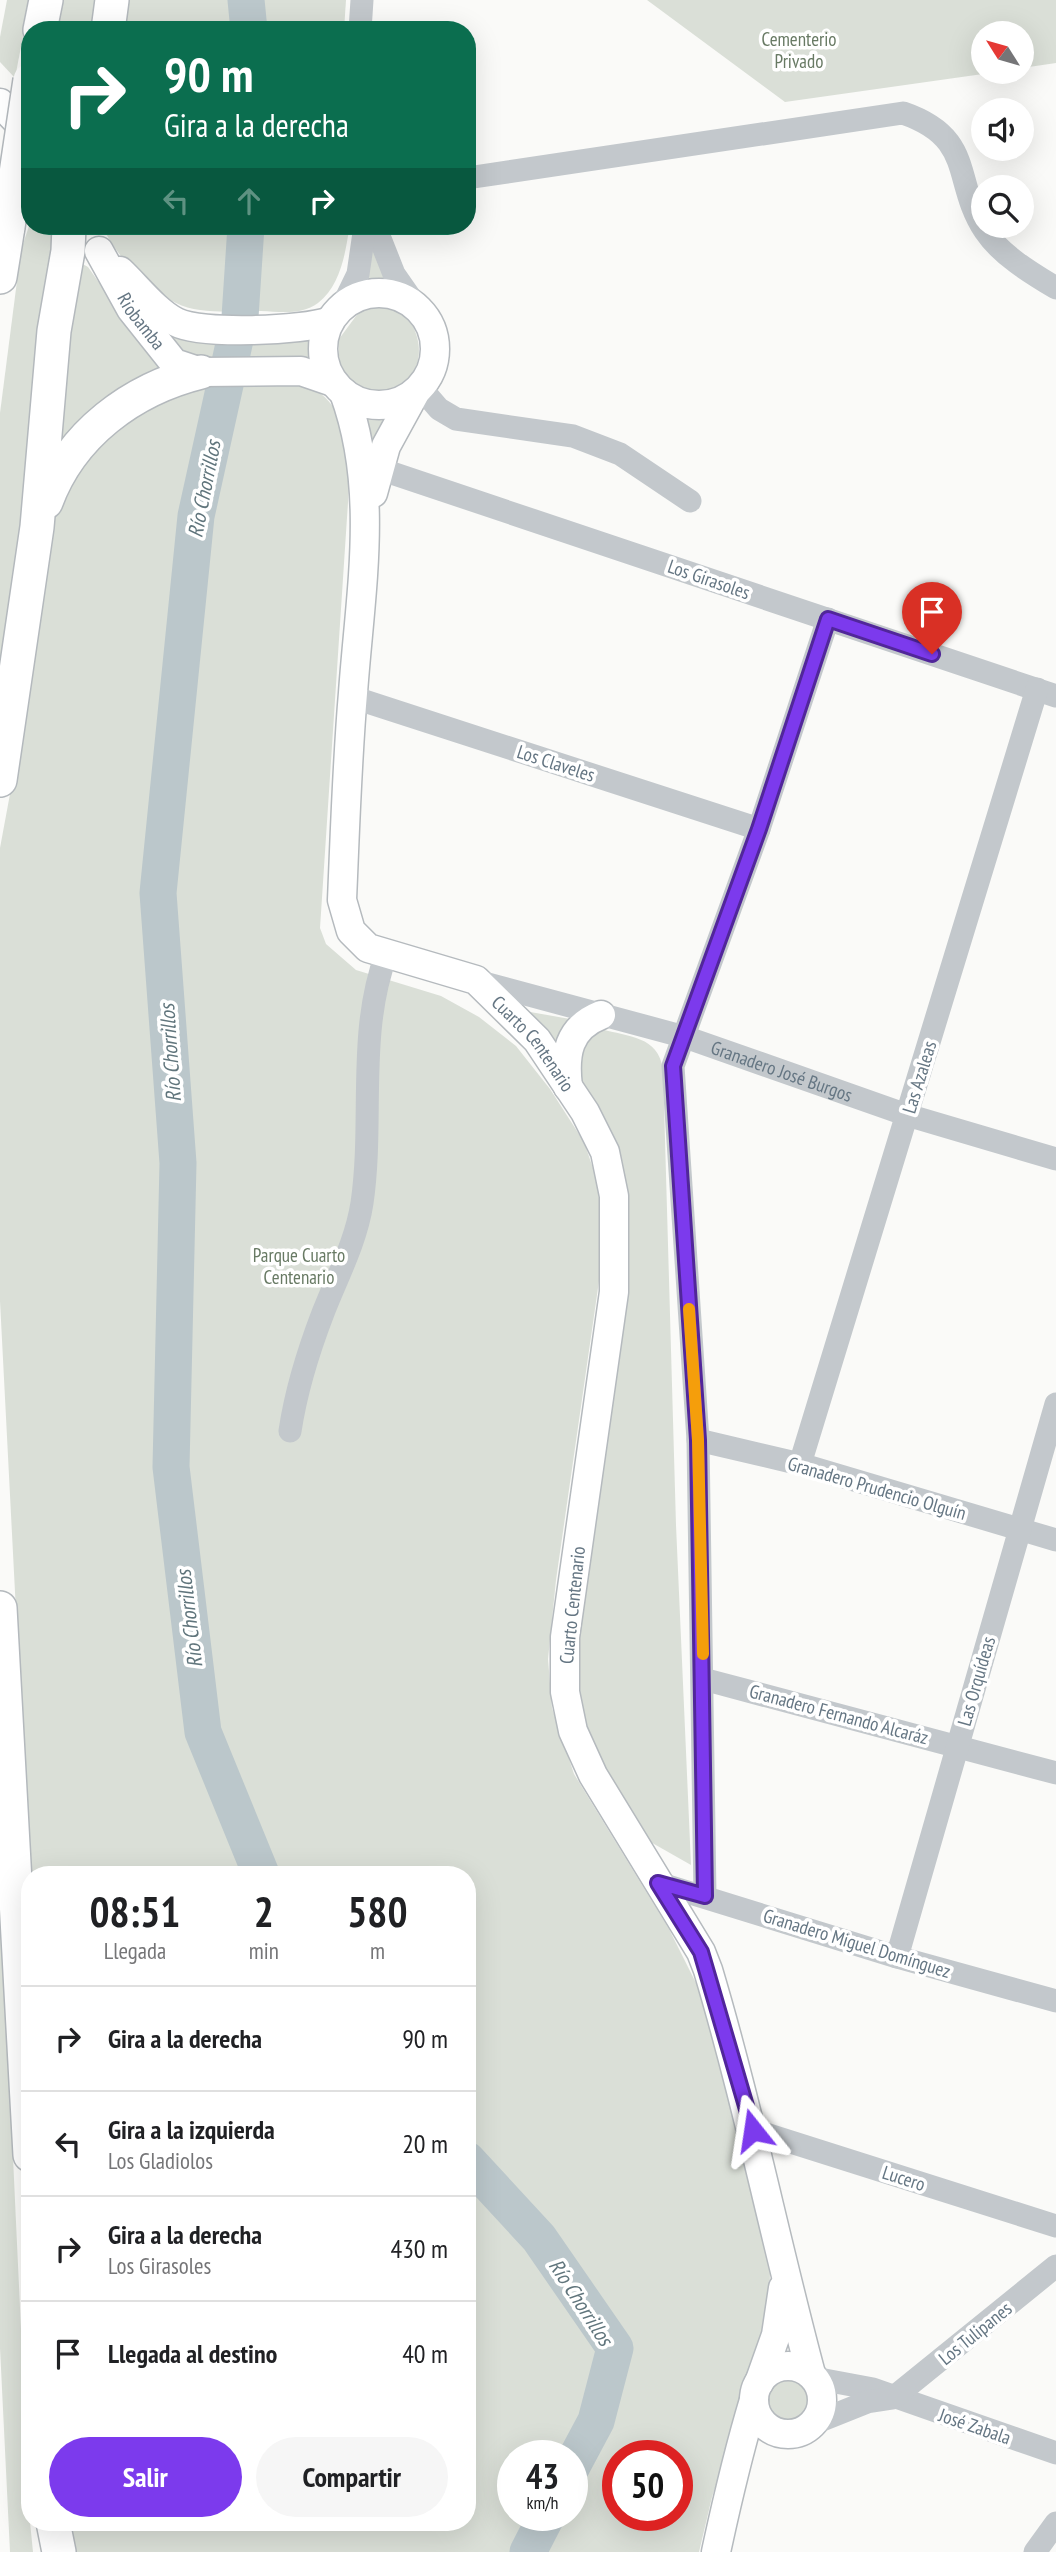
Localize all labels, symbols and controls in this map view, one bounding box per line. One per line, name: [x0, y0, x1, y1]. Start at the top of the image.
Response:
north arrow: [971, 21, 1034, 84]
map controls: [971, 21, 1034, 238]
park label: Cementerio Privado: [761, 27, 837, 73]
text: 90 m: [164, 42, 253, 106]
icon: right: [49, 49, 140, 140]
button: sound: [971, 98, 1034, 161]
text: Gira a la derecha: [164, 104, 349, 146]
button: search: [971, 175, 1034, 238]
icon: left: [157, 182, 195, 220]
icon: ahead: [230, 182, 268, 220]
icon: right: [303, 182, 341, 220]
street label: Riobamba: [112, 288, 171, 354]
water label: Río Chorrillos: [181, 436, 227, 540]
street label: Los Girasoles: [665, 554, 753, 604]
pin: [902, 582, 962, 654]
icon: arrive: [913, 593, 951, 631]
street label: Los Claveles: [514, 739, 598, 787]
street label: Cuarto Centenario: [487, 990, 580, 1096]
water label: Río Chorrillos: [153, 1001, 187, 1103]
street label: Granadero José Burgos: [708, 1035, 856, 1107]
street label: Las Azaleas: [897, 1038, 941, 1116]
park label: Parque Cuarto Centenario: [253, 1243, 345, 1289]
street label: Granadero Prudencio Olguín: [785, 1451, 969, 1525]
street label: Cuarto Centenario: [554, 1545, 590, 1665]
water label: Río Chorrillos: [169, 1567, 208, 1669]
street label: Las Orquídeas: [952, 1633, 1000, 1729]
street label: Granadero Fernando Alcaráz: [747, 1679, 931, 1749]
text: 08:51: [89, 1884, 180, 1939]
text: 2: [254, 1884, 274, 1939]
text: 580: [347, 1884, 408, 1939]
street label: Granadero Miguel Domínguez: [760, 1903, 954, 1983]
text: Llegada: [104, 1936, 166, 1965]
text: min: [249, 1936, 279, 1965]
text: m: [370, 1936, 385, 1965]
icon: right: [49, 2020, 87, 2058]
text: Gira a la derecha: [108, 2022, 262, 2055]
text: 90 m: [402, 2022, 448, 2055]
position arrow: [716, 2093, 790, 2167]
text: Gira a la izquierda: [108, 2113, 275, 2146]
icon: left: [49, 2125, 87, 2163]
text: 20 m: [402, 2127, 448, 2160]
text: Los Gladiolos: [108, 2146, 213, 2175]
street label: Lucero: [880, 2160, 928, 2196]
text: Gira a la derecha: [108, 2218, 262, 2251]
icon: right: [49, 2230, 87, 2268]
text: 430 m: [390, 2232, 448, 2265]
text: Los Girasoles: [108, 2251, 211, 2280]
water label: Río Chorrillos: [543, 2254, 620, 2352]
street label: Los Tulipanes: [933, 2296, 1017, 2370]
icon: arrive: [49, 2335, 87, 2373]
text: Llegada al destino: [108, 2337, 277, 2370]
text: 40 m: [402, 2337, 448, 2370]
street label: José Zabala: [935, 2402, 1014, 2449]
button: Salir: [49, 2437, 242, 2517]
button: Compartir: [256, 2437, 448, 2517]
speed limit sign: 50: [602, 2440, 693, 2531]
text: 43: [526, 2453, 559, 2499]
text: km/h: [527, 2491, 558, 2514]

